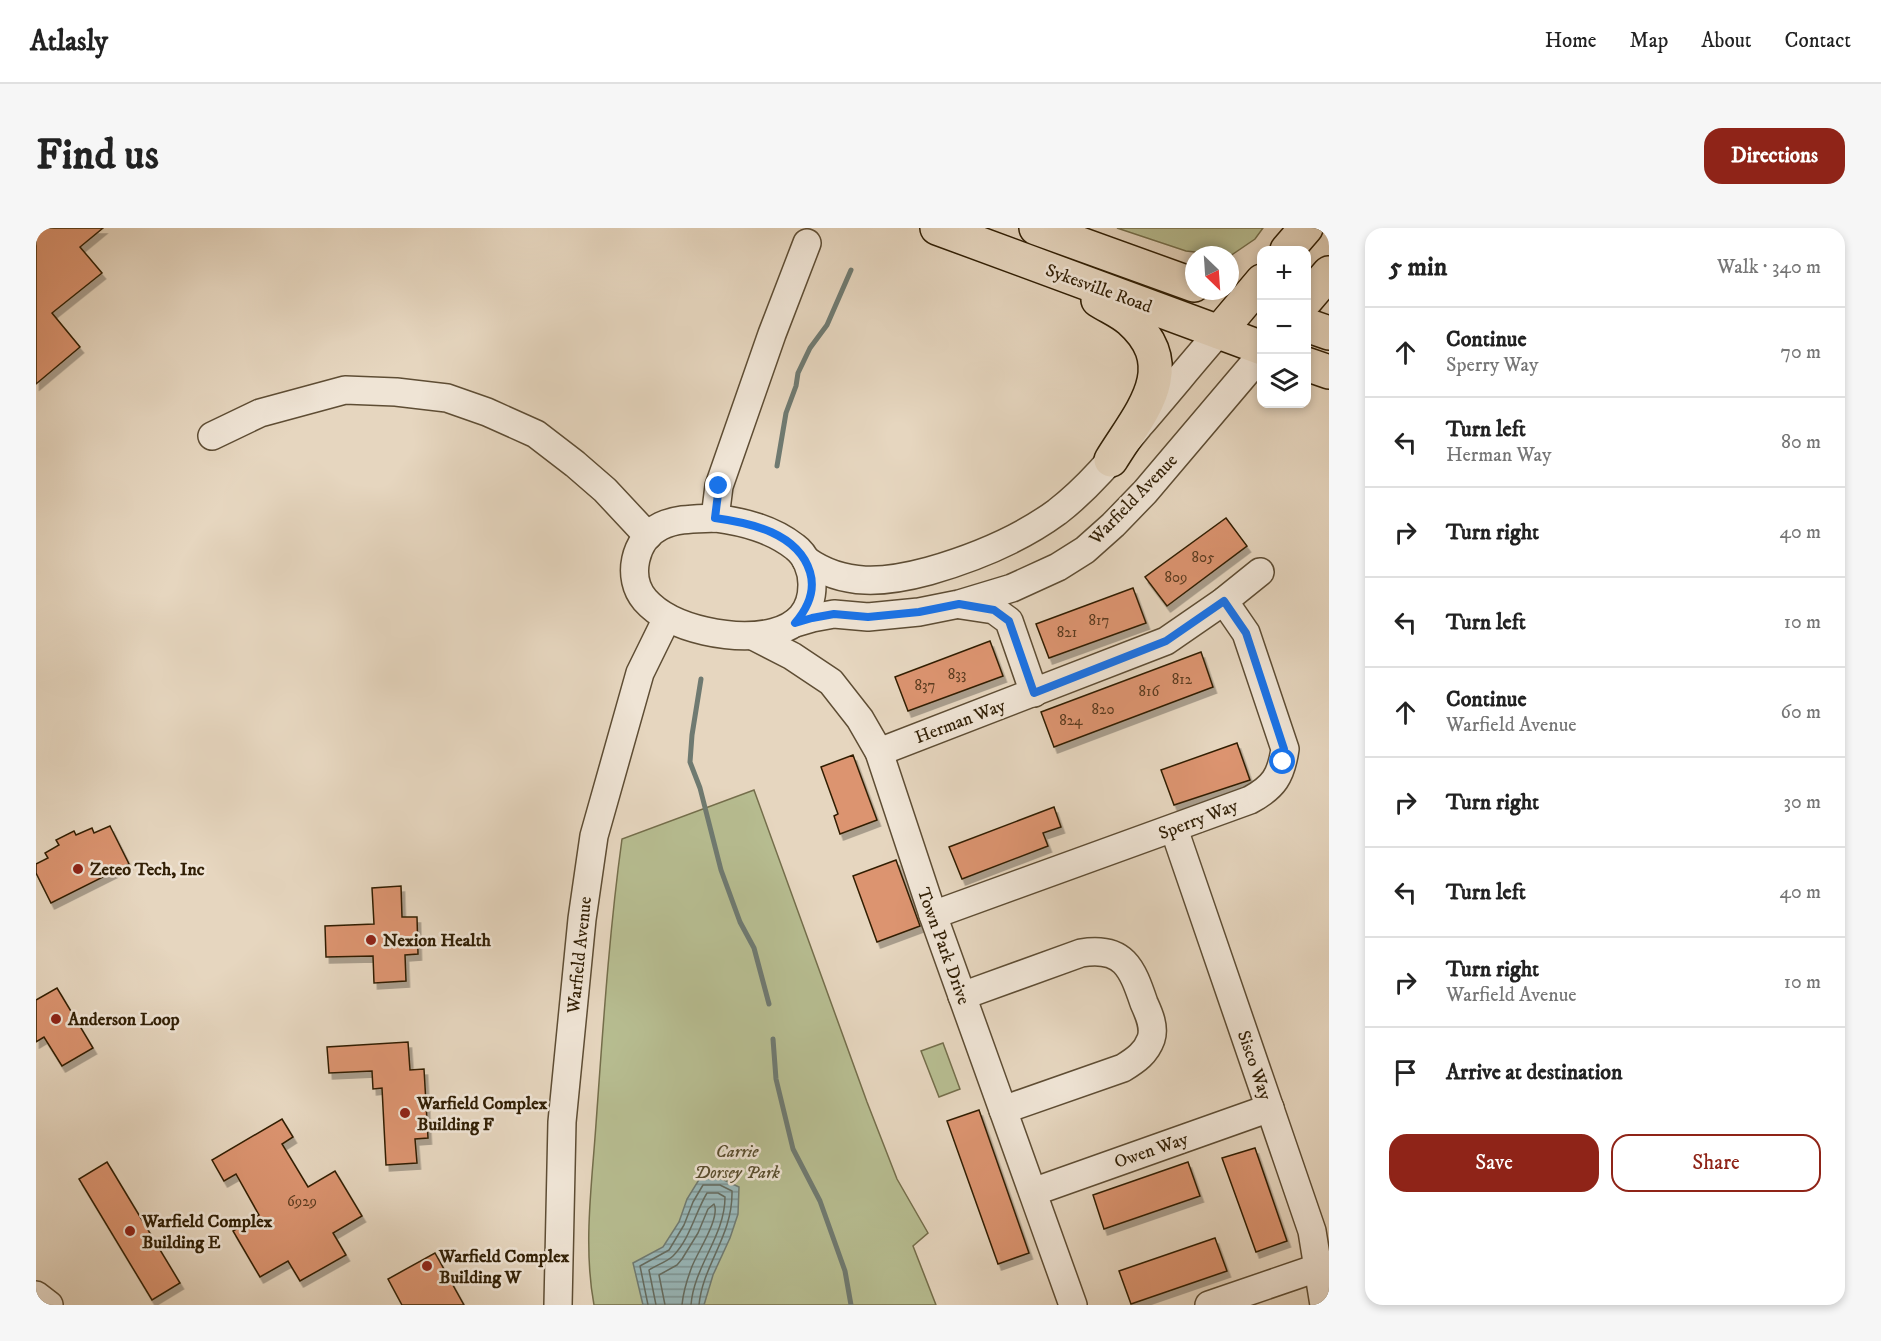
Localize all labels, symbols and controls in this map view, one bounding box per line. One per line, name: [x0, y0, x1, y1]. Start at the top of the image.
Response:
text: Atlasly: [30, 24, 108, 59]
text: Home: [1545, 28, 1597, 54]
text: Map: [1630, 28, 1668, 54]
text: About: [1701, 28, 1752, 54]
text: Contact: [1785, 28, 1851, 54]
button: Directions: [1704, 128, 1845, 184]
text: Find us: [36, 130, 159, 182]
north arrow: [1185, 246, 1239, 300]
map controls: [1257, 246, 1311, 408]
button: +: [1257, 246, 1311, 300]
text: 5 min: [1389, 251, 1447, 284]
text: Walk · 340 m: [1717, 255, 1821, 280]
street label: Sykesville Road: [1042, 260, 1155, 318]
button: −: [1257, 300, 1311, 354]
text: Continue: [1446, 326, 1527, 353]
icon: ahead: [1389, 336, 1422, 369]
text: 70 m: [1780, 340, 1821, 365]
text: Sperry Way: [1446, 353, 1538, 378]
button: layers: [1257, 354, 1311, 408]
text: Turn left: [1446, 416, 1526, 443]
icon: left: [1389, 426, 1422, 459]
text: 80 m: [1781, 430, 1821, 455]
text: Herman Way: [1446, 443, 1552, 468]
street label: Warfield Avenue: [1084, 450, 1182, 550]
route end: [705, 472, 731, 498]
icon: right: [1389, 516, 1422, 549]
text: Turn right: [1446, 519, 1539, 546]
text: 40 m: [1779, 520, 1821, 545]
house number: 805: [1191, 548, 1215, 567]
house number: 809: [1164, 568, 1188, 587]
icon: left: [1389, 606, 1422, 639]
text: Turn left: [1446, 609, 1526, 636]
text: 10 m: [1784, 610, 1821, 635]
house number: 817: [1089, 611, 1110, 630]
house number: 821: [1057, 623, 1077, 642]
house number: 833: [948, 665, 966, 684]
house number: 812: [1172, 670, 1193, 689]
house number: 837: [914, 676, 936, 695]
house number: 816: [1139, 682, 1161, 701]
text: Continue: [1446, 686, 1527, 713]
street label: Herman Way: [912, 694, 1009, 749]
icon: ahead: [1389, 696, 1422, 729]
house number: 820: [1092, 700, 1114, 719]
text: 60 m: [1781, 700, 1821, 725]
house number: 824: [1059, 711, 1083, 730]
text: Warfield Avenue: [1446, 713, 1577, 738]
route start: [1269, 748, 1295, 774]
icon: right: [1389, 786, 1422, 819]
text: Turn right: [1446, 789, 1539, 816]
text: 30 m: [1783, 790, 1821, 815]
street label: Sperry Way: [1156, 795, 1242, 845]
place label: Zeteo Tech, Inc: [90, 859, 205, 881]
marker: Zeteo Tech, Inc: [71, 862, 85, 876]
icon: left: [1389, 876, 1422, 909]
text: Turn left: [1446, 879, 1526, 906]
text: 40 m: [1779, 880, 1821, 905]
street label: Town Park Drive: [912, 885, 974, 1008]
street label: Warfield Avenue: [563, 896, 597, 1016]
place label: Nexion Health: [383, 930, 491, 952]
marker: Nexion Health: [364, 933, 378, 947]
text: Turn right: [1446, 956, 1539, 983]
icon: right: [1389, 966, 1422, 999]
text: 10 m: [1784, 970, 1821, 995]
text: Warfield Avenue: [1446, 983, 1577, 1008]
place label: Anderson Loop: [67, 1009, 180, 1031]
marker: Anderson Loop: [49, 1012, 63, 1026]
street label: Sisco Way: [1232, 1028, 1276, 1103]
icon: arrive: [1389, 1056, 1422, 1089]
text: Arrive at destination: [1446, 1059, 1623, 1086]
place label: Warfield Complex Building F: [416, 1093, 548, 1136]
marker: Warfield Complex Building F: [398, 1106, 412, 1120]
street label: Owen Way: [1112, 1128, 1191, 1174]
button: Save: [1389, 1134, 1599, 1192]
button: Share: [1611, 1134, 1821, 1192]
park label: Carrie Dorsey Park: [694, 1141, 780, 1184]
house number: 6929: [287, 1192, 317, 1211]
place label: Warfield Complex Building E: [141, 1211, 273, 1254]
marker: Warfield Complex Building E: [123, 1224, 137, 1238]
place label: Warfield Complex Building W: [438, 1246, 570, 1289]
marker: Warfield Complex Building W: [420, 1259, 434, 1273]

